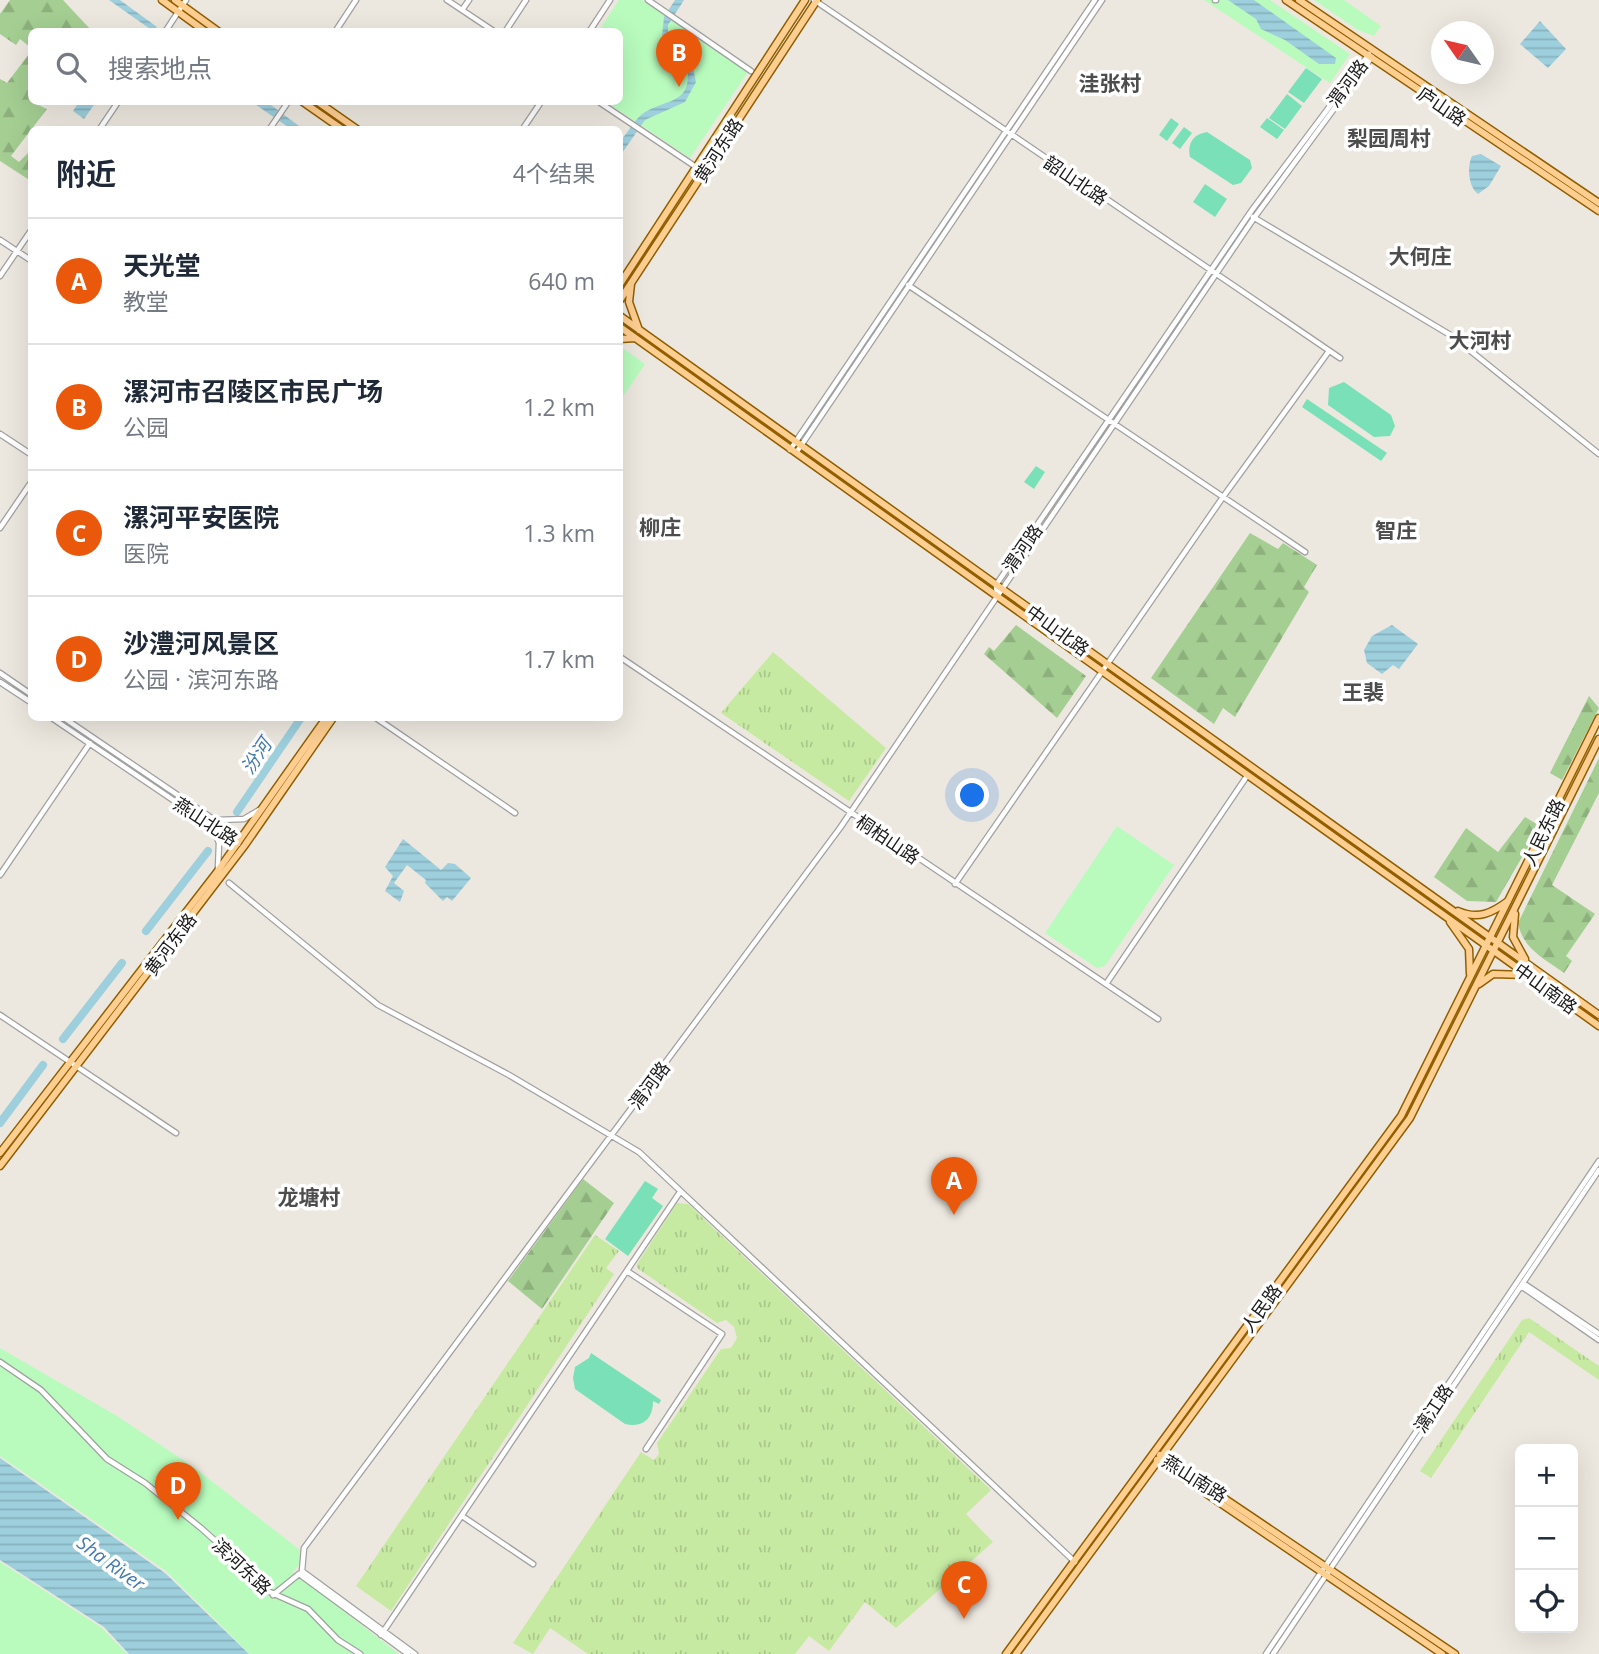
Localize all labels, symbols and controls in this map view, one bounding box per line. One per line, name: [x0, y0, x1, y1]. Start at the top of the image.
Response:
north arrow: [1431, 21, 1494, 84]
search box: [28, 28, 623, 105]
pin: B: [656, 29, 702, 87]
icon: search: [52, 48, 90, 86]
text: 搜索地点: [108, 50, 212, 86]
street label: 渭河路: [1321, 54, 1373, 112]
district label: 洼张村: [1079, 69, 1142, 97]
street label: 庐山路: [1413, 81, 1471, 131]
street label: 黄河东路: [688, 113, 748, 187]
district label: 梨园周村: [1347, 124, 1431, 152]
street label: 韶山北路: [1039, 150, 1113, 210]
text: 附近: [56, 153, 116, 194]
text: 4个结果: [513, 157, 595, 189]
district label: 大何庄: [1389, 242, 1452, 270]
text: 天光堂: [123, 247, 201, 283]
text: A: [71, 265, 87, 297]
text: 640 m: [528, 265, 595, 297]
text: 教堂: [123, 285, 169, 317]
district label: 大河村: [1449, 326, 1512, 354]
text: 漯河市召陵区市民广场: [123, 373, 383, 409]
text: B: [71, 391, 87, 423]
text: 1.2 km: [523, 391, 595, 423]
text: 公园: [123, 411, 169, 443]
text: 漯河平安医院: [123, 499, 279, 535]
district label: 柳庄: [639, 513, 681, 541]
district label: 智庄: [1375, 516, 1417, 544]
text: C: [72, 517, 86, 549]
text: 1.3 km: [523, 517, 595, 549]
street label: 渭河路: [997, 519, 1047, 577]
text: 医院: [123, 537, 169, 569]
street label: 中山北路: [1022, 599, 1094, 661]
text: 沙澧河风景区: [123, 625, 279, 661]
text: D: [70, 643, 88, 675]
text: 1.7 km: [523, 643, 595, 675]
text: 公园 · 滨河东路: [123, 663, 279, 695]
district label: 王裴: [1342, 678, 1384, 706]
water label: 汾河: [235, 730, 280, 779]
your location: [955, 778, 989, 812]
street label: 燕山北路: [169, 791, 243, 851]
street label: 人民东路: [1516, 794, 1570, 870]
street label: 桐柏山路: [851, 809, 925, 869]
street label: 黄河东路: [139, 908, 201, 980]
street label: 中山南路: [1510, 957, 1582, 1019]
street label: 渭河路: [623, 1056, 675, 1114]
pin: A: [931, 1157, 977, 1215]
district label: 龙塘村: [278, 1183, 341, 1211]
street label: 人民路: [1235, 1279, 1287, 1337]
street label: 漓江路: [1408, 1379, 1458, 1437]
map controls: [1515, 1444, 1578, 1633]
button: +: [1515, 1444, 1578, 1507]
street label: 燕山南路: [1158, 1449, 1232, 1507]
pin: D: [155, 1462, 201, 1520]
button: −: [1515, 1507, 1578, 1570]
water label: Sha River: [72, 1530, 151, 1597]
street label: 滨河东路: [207, 1533, 277, 1599]
pin: C: [941, 1561, 987, 1619]
button: locate: [1515, 1570, 1578, 1633]

